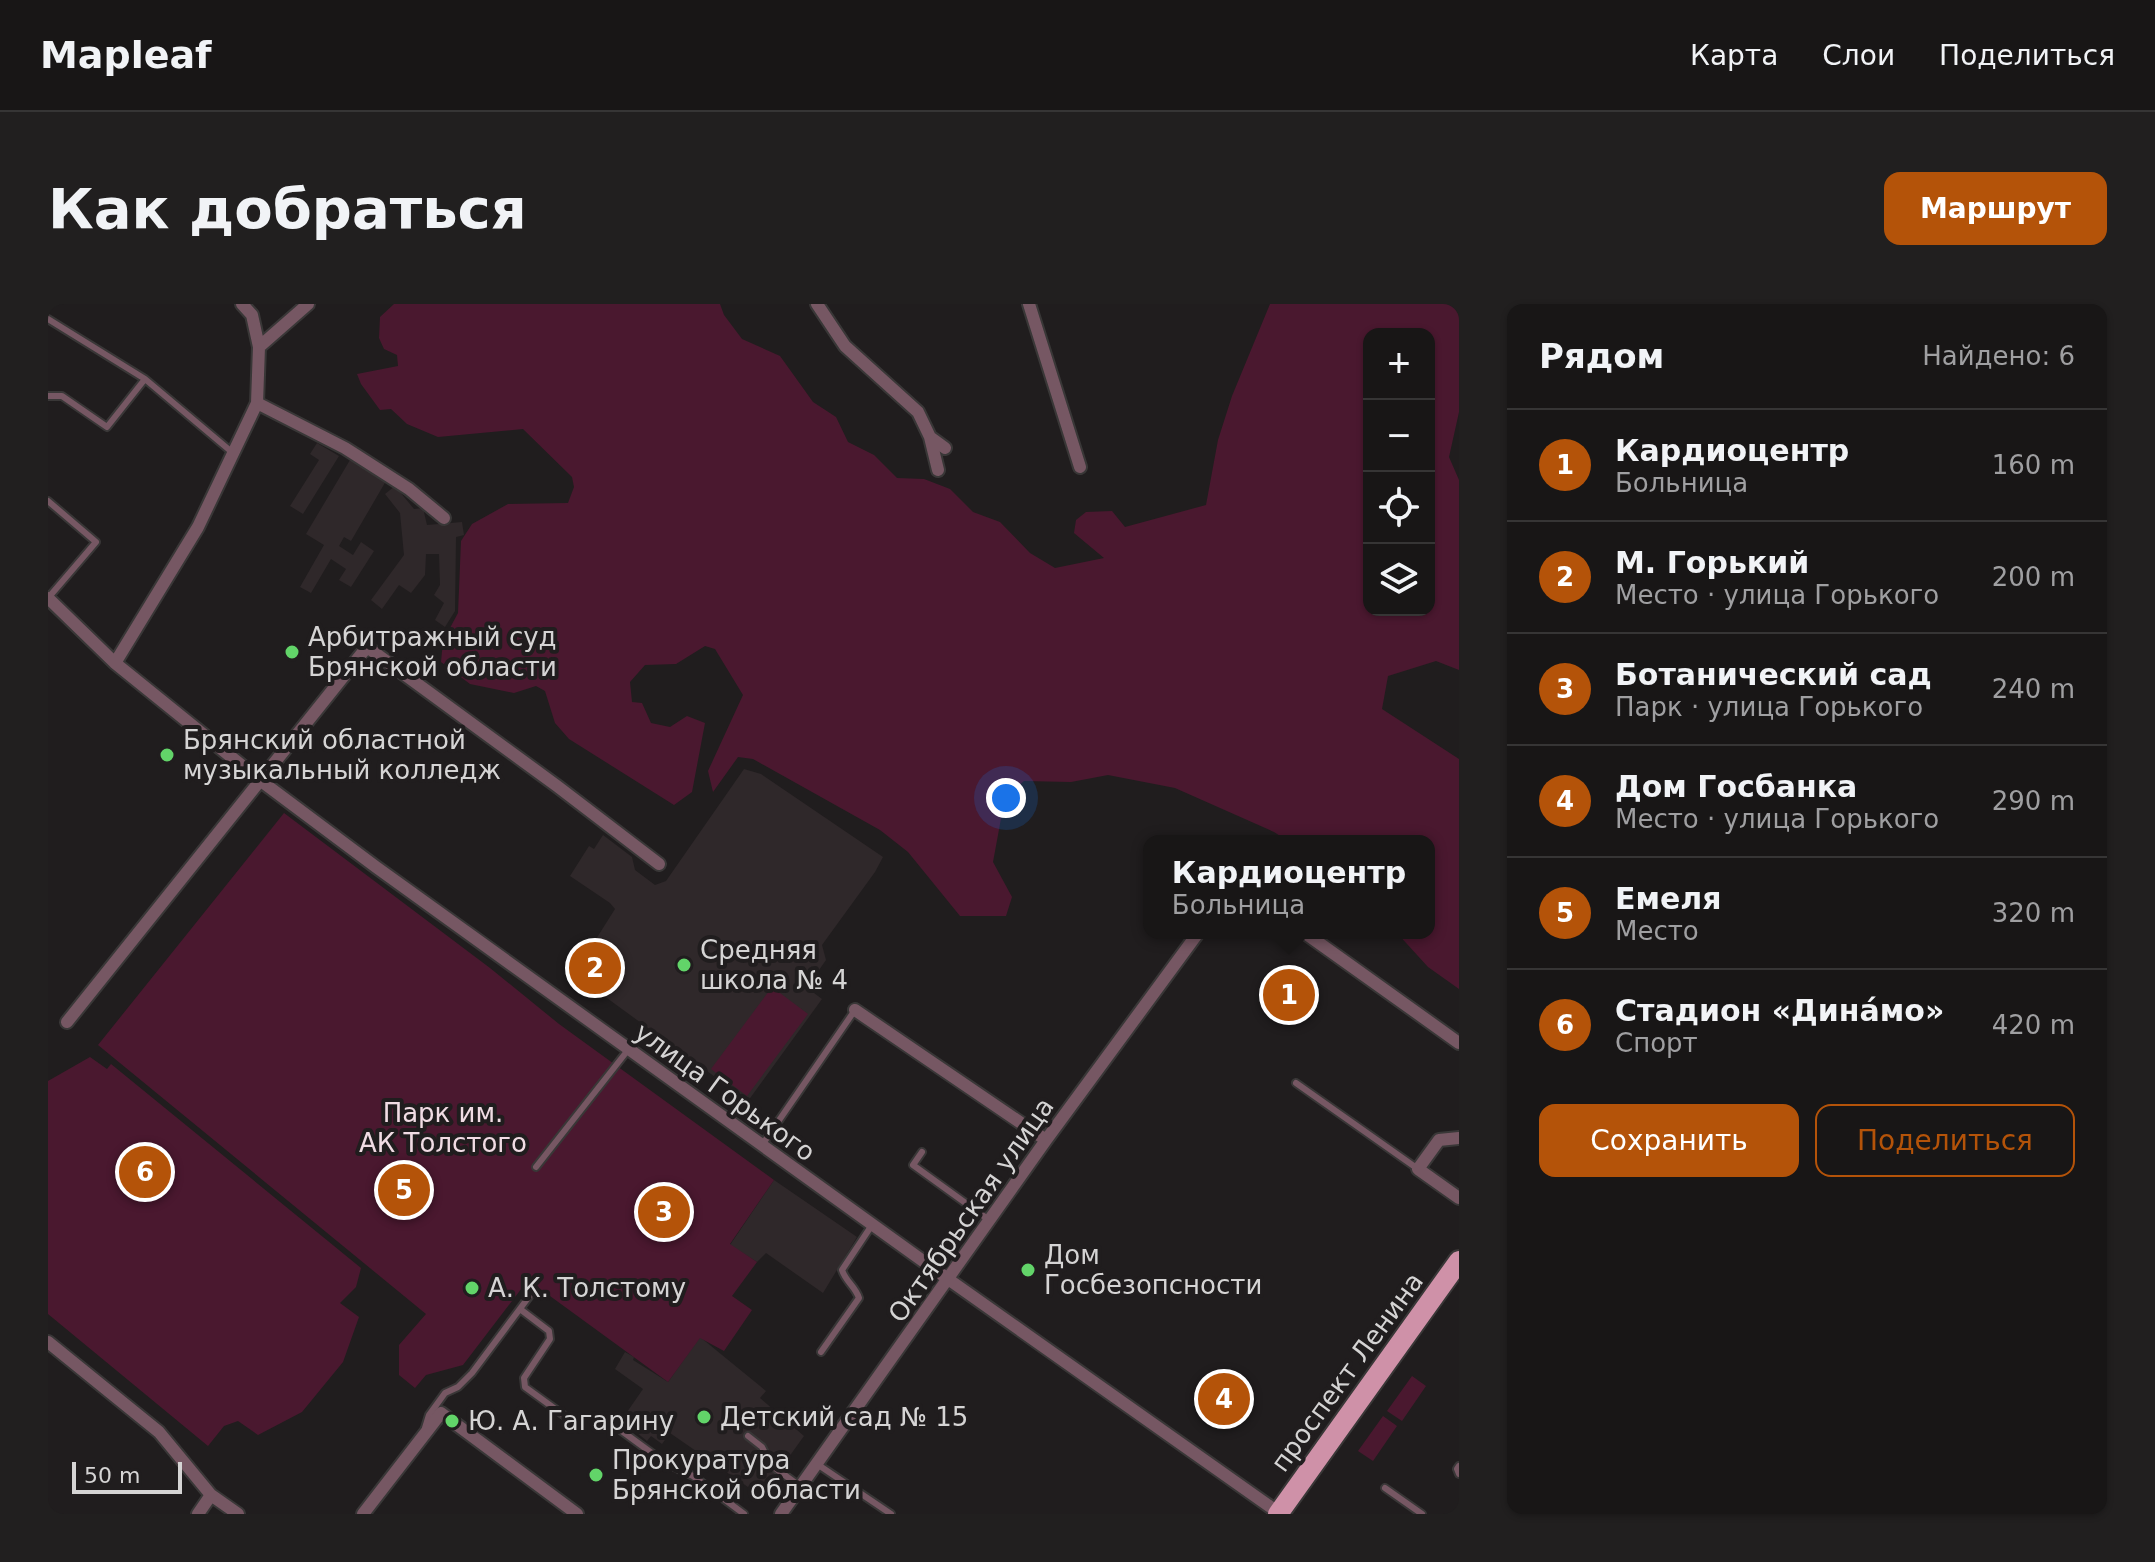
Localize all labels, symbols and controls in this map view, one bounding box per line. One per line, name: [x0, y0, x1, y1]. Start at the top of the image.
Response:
text: Mapleaf: [40, 33, 212, 77]
text: Карта: [1690, 39, 1778, 72]
text: Слои: [1822, 39, 1895, 72]
text: Поделиться: [1939, 39, 2115, 72]
button: Маршрут: [1884, 172, 2107, 245]
text: Как добраться: [48, 176, 527, 241]
map controls: [1363, 328, 1435, 616]
button: +: [1363, 328, 1435, 400]
text: Рядом: [1539, 336, 1664, 376]
text: Найдено: 6: [1922, 341, 2075, 371]
button: −: [1363, 400, 1435, 472]
text: Кардиоцентр: [1615, 433, 1849, 468]
text: 1: [1556, 450, 1574, 480]
text: 160 m: [1992, 450, 2075, 480]
text: Больница: [1615, 468, 1748, 498]
button: locate: [1363, 472, 1435, 544]
button: layers: [1363, 544, 1435, 616]
text: М. Горький: [1615, 545, 1809, 580]
text: 2: [1556, 562, 1574, 592]
text: 200 m: [1992, 562, 2075, 592]
text: Место · улица Горького: [1615, 580, 1939, 610]
place label: Арбитражный суд Брянской области: [308, 622, 557, 682]
marker: Арбитражный суд Брянской области: [283, 643, 301, 661]
text: Ботанический сад: [1615, 657, 1932, 692]
text: 3: [1556, 674, 1574, 704]
text: 240 m: [1992, 674, 2075, 704]
text: Парк · улица Горького: [1615, 692, 1923, 722]
place label: Брянский областной музыкальный колледж: [183, 725, 501, 785]
marker: Брянский областной музыкальный колледж: [158, 746, 176, 764]
text: Дом Госбанка: [1615, 769, 1857, 804]
your location: [986, 778, 1026, 818]
text: 4: [1556, 786, 1574, 816]
text: 290 m: [1992, 786, 2075, 816]
text: Место · улица Горького: [1615, 804, 1939, 834]
popup: [1143, 835, 1435, 939]
text: Кардиоцентр: [1172, 855, 1406, 890]
text: Емеля: [1615, 881, 1722, 916]
text: Больница: [1172, 890, 1305, 920]
text: 5: [1556, 898, 1574, 928]
text: 320 m: [1992, 898, 2075, 928]
text: Место: [1615, 916, 1699, 946]
place label: Средняя школа № 4: [700, 935, 848, 995]
pin: 2: [569, 938, 621, 998]
marker: Средняя школа № 4: [675, 956, 693, 974]
pin: 1: [1263, 965, 1315, 1025]
text: Стадион «Дина́мо»: [1615, 993, 1944, 1028]
text: 6: [1556, 1010, 1574, 1040]
text: 420 m: [1992, 1010, 2075, 1040]
street label: улица Горького: [629, 1017, 821, 1167]
text: Спорт: [1615, 1028, 1698, 1058]
street label: Октябрьская улица: [882, 1092, 1060, 1328]
park label: Парк им. АК Толстого: [359, 1098, 527, 1158]
button: Сохранить: [1539, 1104, 1799, 1177]
button: Поделиться: [1815, 1104, 2075, 1177]
pin: 6: [119, 1142, 171, 1202]
pin: 5: [378, 1160, 430, 1220]
pin: 3: [638, 1182, 690, 1242]
place label: Дом Госбезопсности: [1044, 1240, 1262, 1300]
marker: Дом Госбезопсности: [1019, 1261, 1037, 1279]
street label: проспект Ленина: [1265, 1267, 1429, 1477]
place label: А. К. Толстому: [488, 1273, 686, 1303]
marker: А. К. Толстому: [463, 1279, 481, 1297]
pin: 4: [1198, 1369, 1250, 1429]
place label: Детский сад № 15: [720, 1402, 968, 1432]
place label: Ю. А. Гагарину: [468, 1406, 674, 1436]
marker: Детский сад № 15: [695, 1408, 713, 1426]
marker: Ю. А. Гагарину: [443, 1412, 461, 1430]
place label: Прокуратура Брянской области: [612, 1445, 861, 1505]
scale bar: [72, 1458, 182, 1494]
text: 50 m: [84, 1463, 140, 1488]
marker: Прокуратура Брянской области: [587, 1466, 605, 1484]

